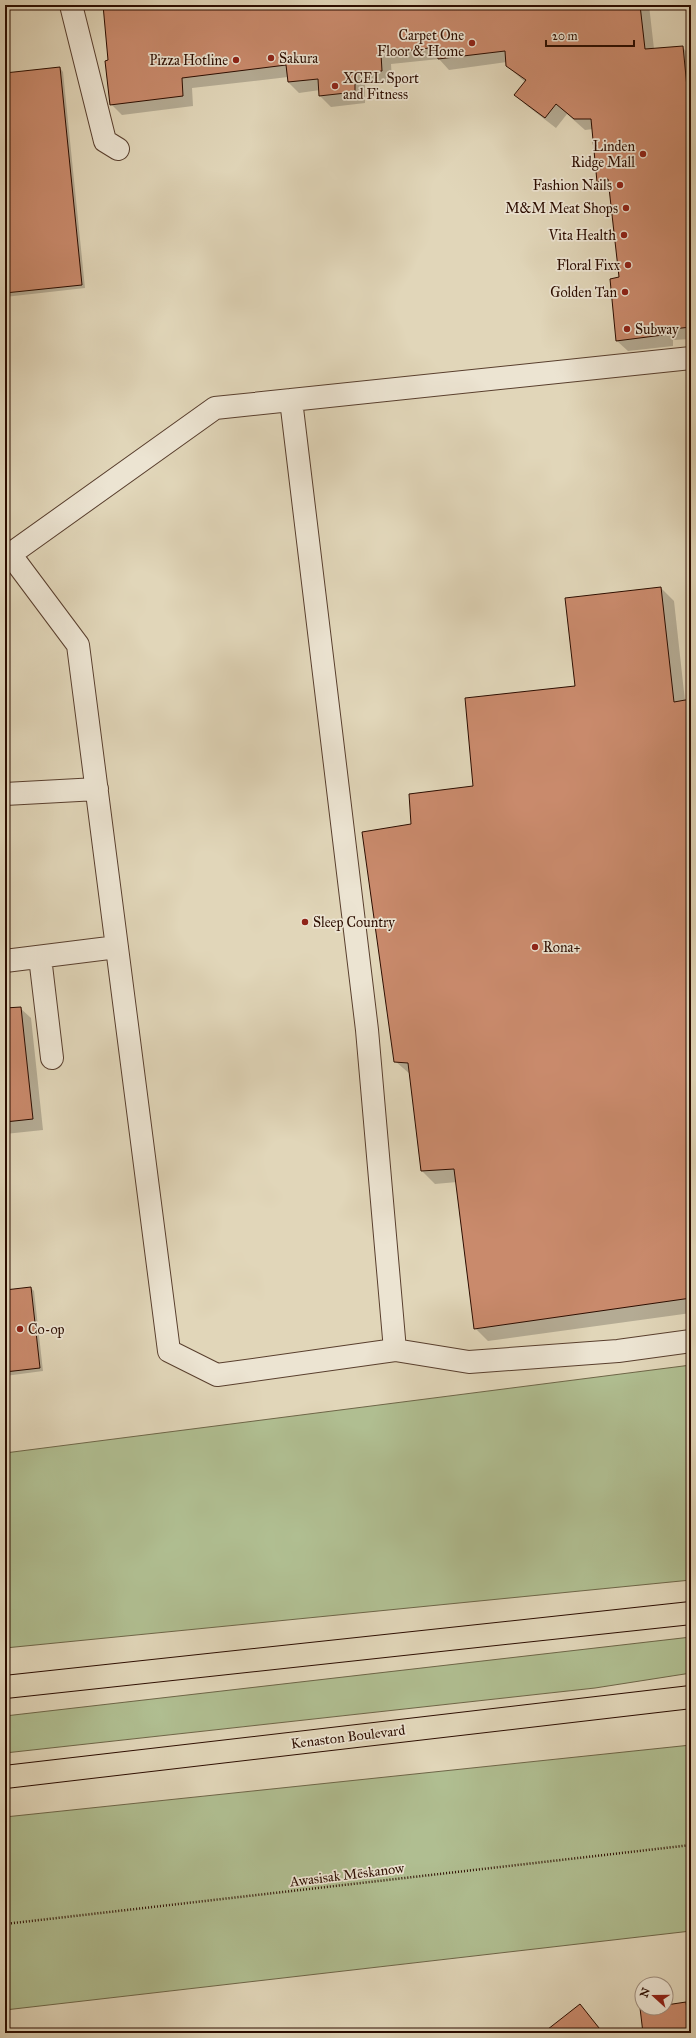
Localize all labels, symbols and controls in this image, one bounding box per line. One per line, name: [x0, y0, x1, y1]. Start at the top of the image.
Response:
scale bar: [546, 22, 634, 48]
place label: Carpet One Floor & Home: [377, 27, 464, 60]
text: 20 m: [552, 29, 578, 43]
marker: Carpet One Floor & Home: [467, 38, 477, 48]
place label: Sakura: [279, 50, 318, 67]
place label: Pizza Hotline: [149, 52, 228, 69]
marker: Sakura: [266, 53, 276, 63]
marker: Pizza Hotline: [231, 55, 241, 65]
place label: XCEL Sport and Fitness: [343, 70, 419, 103]
marker: XCEL Sport and Fitness: [330, 81, 340, 91]
place label: Linden Ridge Mall: [571, 138, 635, 171]
marker: Linden Ridge Mall: [638, 149, 648, 159]
place label: Fashion Nails: [533, 177, 612, 194]
marker: Fashion Nails: [615, 180, 625, 190]
place label: M&M Meat Shops: [505, 200, 618, 217]
marker: M&M Meat Shops: [621, 203, 631, 213]
place label: Vita Health: [547, 227, 616, 244]
marker: Vita Health: [619, 230, 629, 240]
place label: Floral Fixx: [557, 257, 621, 274]
marker: Floral Fixx: [623, 260, 633, 270]
place label: Golden Tan: [550, 284, 617, 301]
marker: Golden Tan: [620, 287, 630, 297]
place label: Subway: [635, 321, 679, 338]
marker: Subway: [622, 324, 632, 334]
place label: Sleep Country: [313, 914, 395, 931]
marker: Sleep Country: [300, 917, 310, 927]
place label: Rona+: [543, 939, 580, 956]
marker: Rona+: [530, 942, 540, 952]
place label: Co-op: [28, 1321, 65, 1338]
marker: Co-op: [15, 1324, 25, 1334]
street label: Kenaston Boulevard: [290, 1722, 406, 1752]
street label: Awasisak Mēskanow: [288, 1859, 406, 1891]
north arrow: [634, 1976, 674, 2016]
text: N: [637, 1985, 653, 1999]

